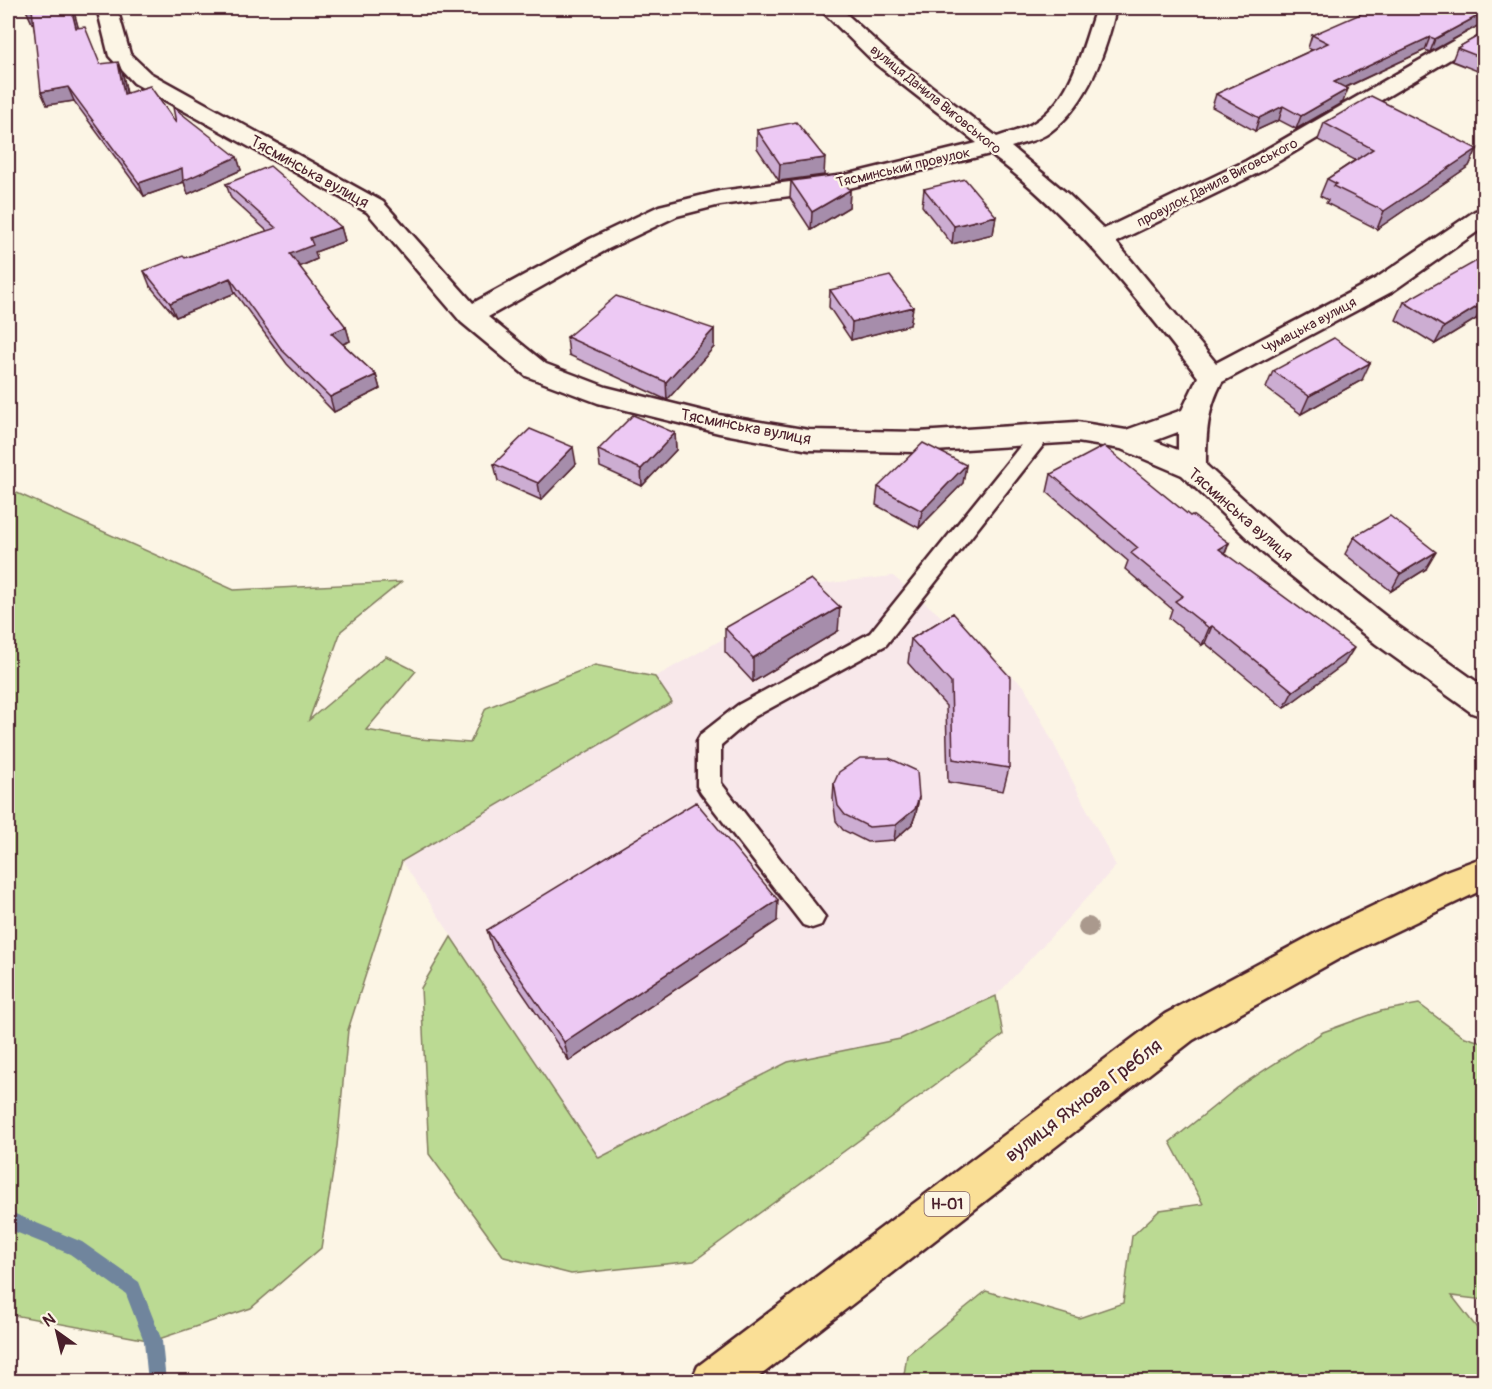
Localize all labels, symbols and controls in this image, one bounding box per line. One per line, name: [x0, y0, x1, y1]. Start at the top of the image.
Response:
street label: вулиця Данила Виговського: [867, 41, 1005, 158]
street label: Тясминська вулиця: [247, 131, 372, 213]
street label: провулок Данила Виговського: [1134, 134, 1301, 230]
street label: Тясминський провулок: [835, 144, 972, 191]
street label: Чумацька вулиця: [1259, 294, 1359, 357]
street label: Тясминська вулиця: [679, 405, 813, 449]
street label: Тясминська вулиця: [1184, 464, 1297, 566]
street label: вулиця Яхнова Гребля: [1000, 1033, 1167, 1168]
road number: Н-01: [924, 1192, 970, 1216]
north arrow: [27, 1302, 87, 1362]
text: N: [39, 1309, 59, 1332]

